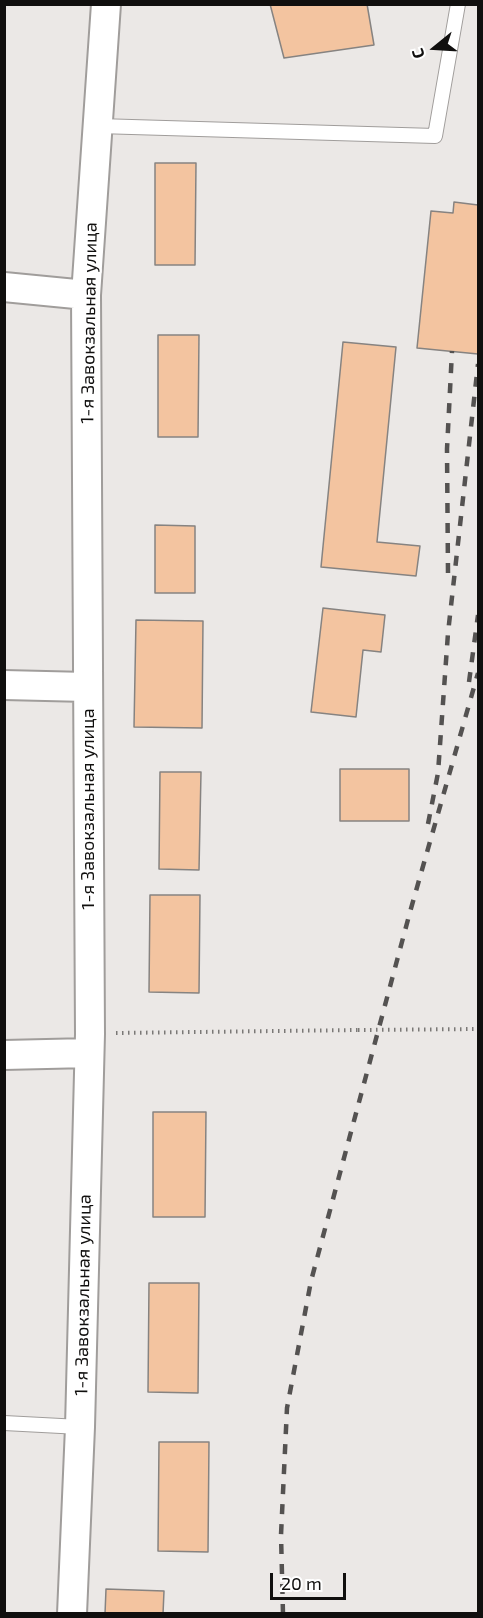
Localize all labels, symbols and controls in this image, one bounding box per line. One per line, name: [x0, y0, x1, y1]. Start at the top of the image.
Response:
north arrow: [405, 18, 465, 78]
text: С: [407, 46, 428, 61]
street label: 1-я Завокзальная улица: [76, 222, 102, 424]
street label: 1-я Завокзальная улица: [77, 708, 99, 910]
street label: 1-я Завокзальная улица: [70, 1194, 96, 1396]
scale bar: [273, 1561, 350, 1599]
text: 20 m: [281, 1572, 322, 1594]

